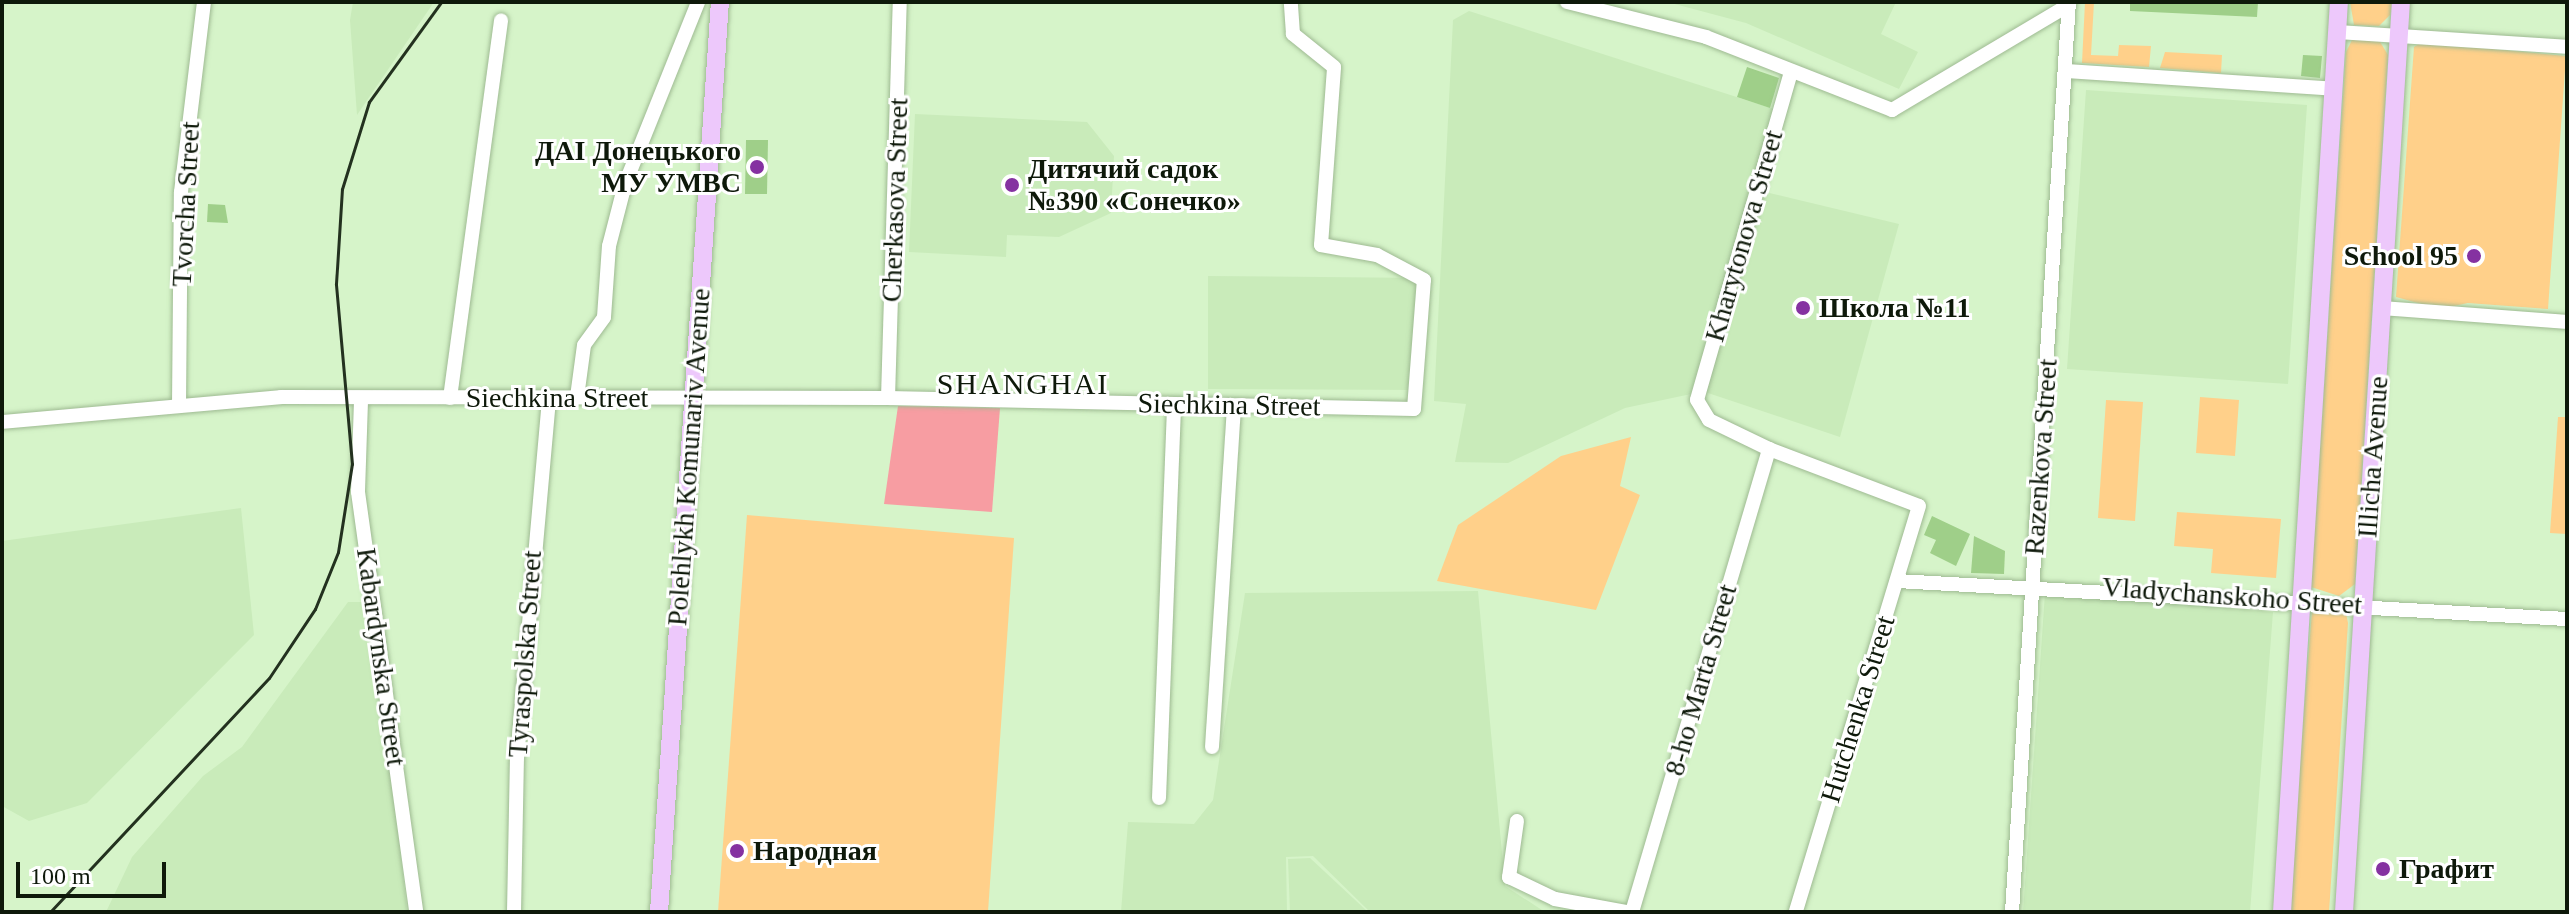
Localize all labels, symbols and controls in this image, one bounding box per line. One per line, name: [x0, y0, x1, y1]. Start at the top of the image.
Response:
street label: Cherkasova Street: [875, 97, 915, 303]
street label: Tvorcha Street: [165, 120, 207, 288]
street label: Kharytonova Street: [1698, 126, 1790, 346]
place label: ДАІ Донецького МУ УМВС: [535, 134, 741, 200]
place label: Дитячий садок №390 «Сонечко»: [1028, 152, 1241, 218]
marker: ДАІ Донецького МУ УМВС: [748, 158, 766, 176]
marker: Дитячий садок №390 «Сонечко»: [1003, 176, 1021, 194]
place label: School 95: [2344, 239, 2458, 273]
marker: School 95: [2465, 247, 2483, 265]
street label: Polehlykh Komunariv Avenue: [660, 286, 718, 628]
place label: Школа №11: [1819, 291, 1970, 325]
marker: Школа №11: [1794, 299, 1812, 317]
street label: Razenkova Street: [2017, 358, 2065, 556]
district label: SHANGHAI: [937, 366, 1109, 402]
street label: Illicha Avenue: [2351, 374, 2395, 540]
street label: Siechkina Street: [466, 381, 648, 415]
street label: Siechkina Street: [1137, 387, 1321, 423]
street label: Kabardynska Street: [349, 546, 413, 768]
street label: Tyraspolska Street: [501, 549, 549, 759]
street label: Vladychanskoho Street: [2101, 570, 2363, 622]
street label: 8-ho Marta Street: [1658, 580, 1744, 780]
street label: Hutchenka Street: [1814, 612, 1902, 806]
place label: Народная: [753, 834, 877, 868]
marker: Народная: [728, 842, 746, 860]
scale bar: [20, 846, 170, 896]
place label: Графит: [2399, 852, 2494, 886]
marker: Графит: [2374, 860, 2392, 878]
text: 100 m: [30, 863, 91, 889]

